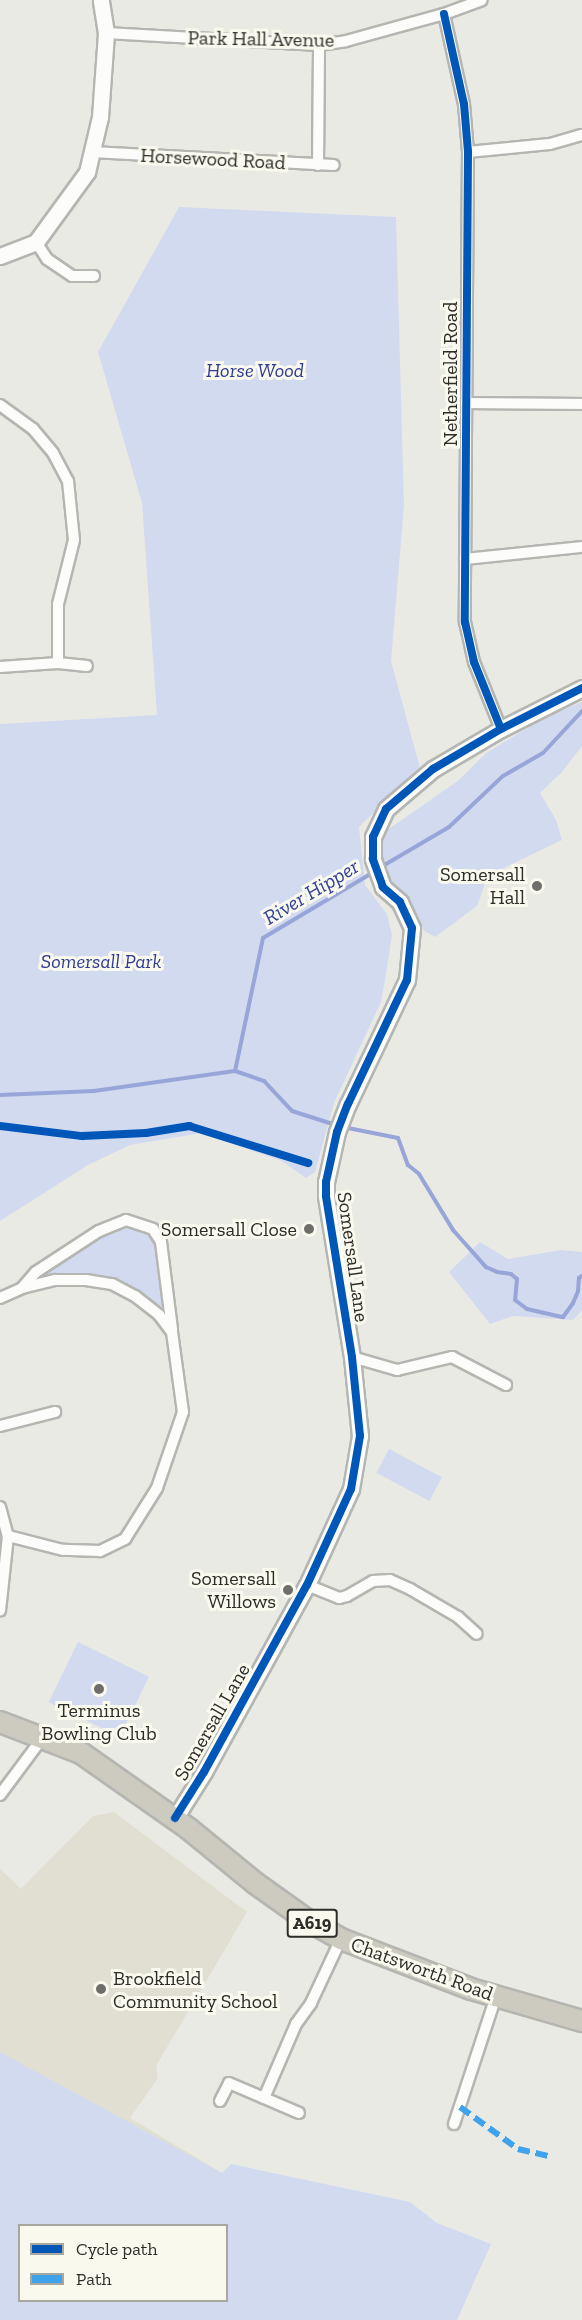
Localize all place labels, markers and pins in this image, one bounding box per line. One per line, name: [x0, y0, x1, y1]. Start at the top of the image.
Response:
place label: Somersall Hall: [440, 862, 525, 909]
marker: Somersall Hall: [530, 879, 544, 893]
place label: Somersall Close: [161, 1217, 297, 1241]
marker: Somersall Close: [302, 1222, 316, 1236]
place label: Somersall Willows: [191, 1566, 276, 1613]
marker: Somersall Willows: [281, 1583, 295, 1597]
marker: Terminus Bowling Club: [92, 1682, 106, 1696]
place label: Terminus Bowling Club: [41, 1698, 157, 1745]
place label: Brookfield Community School: [113, 1966, 278, 2013]
marker: Brookfield Community School: [94, 1982, 108, 1996]

